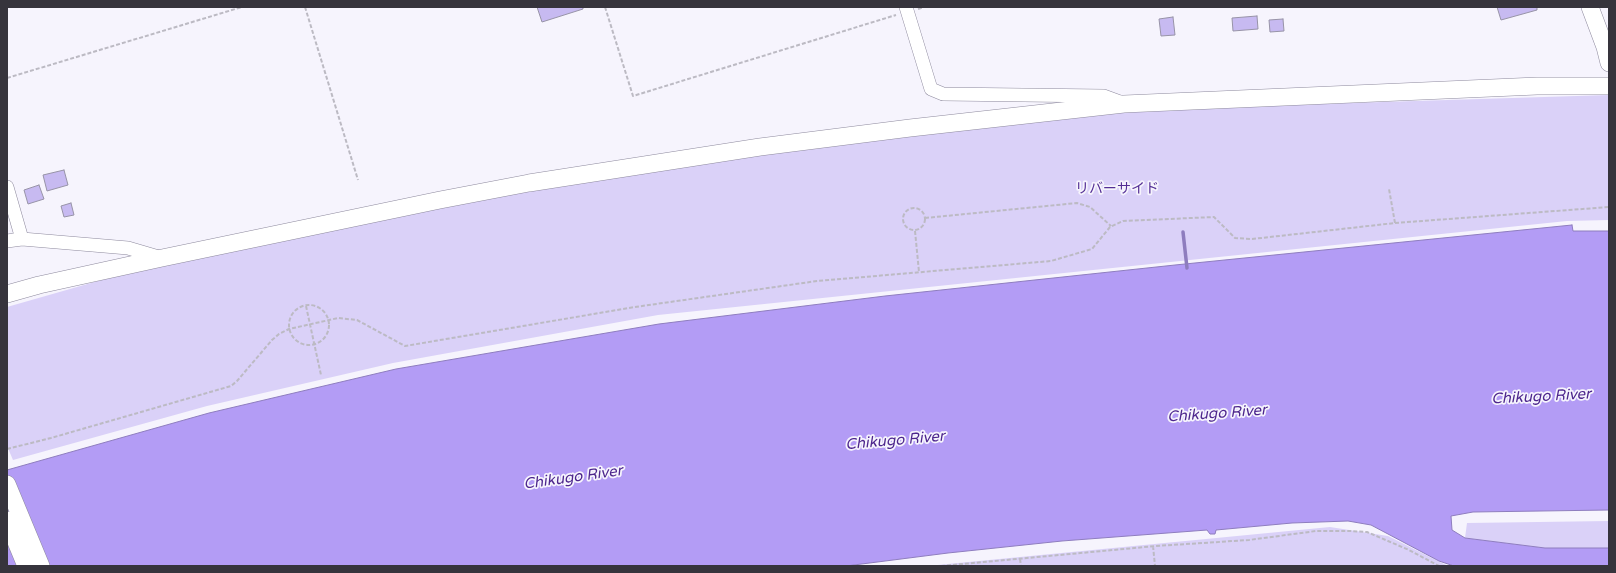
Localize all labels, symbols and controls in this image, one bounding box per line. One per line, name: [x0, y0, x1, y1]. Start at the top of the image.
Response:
park label: リバーサイド: [1075, 181, 1159, 197]
water label: Chikugo River: [1491, 385, 1591, 409]
water label: Chikugo River: [1167, 402, 1267, 426]
water label: Chikugo River: [845, 428, 945, 454]
water label: Chikugo River: [522, 462, 624, 494]

